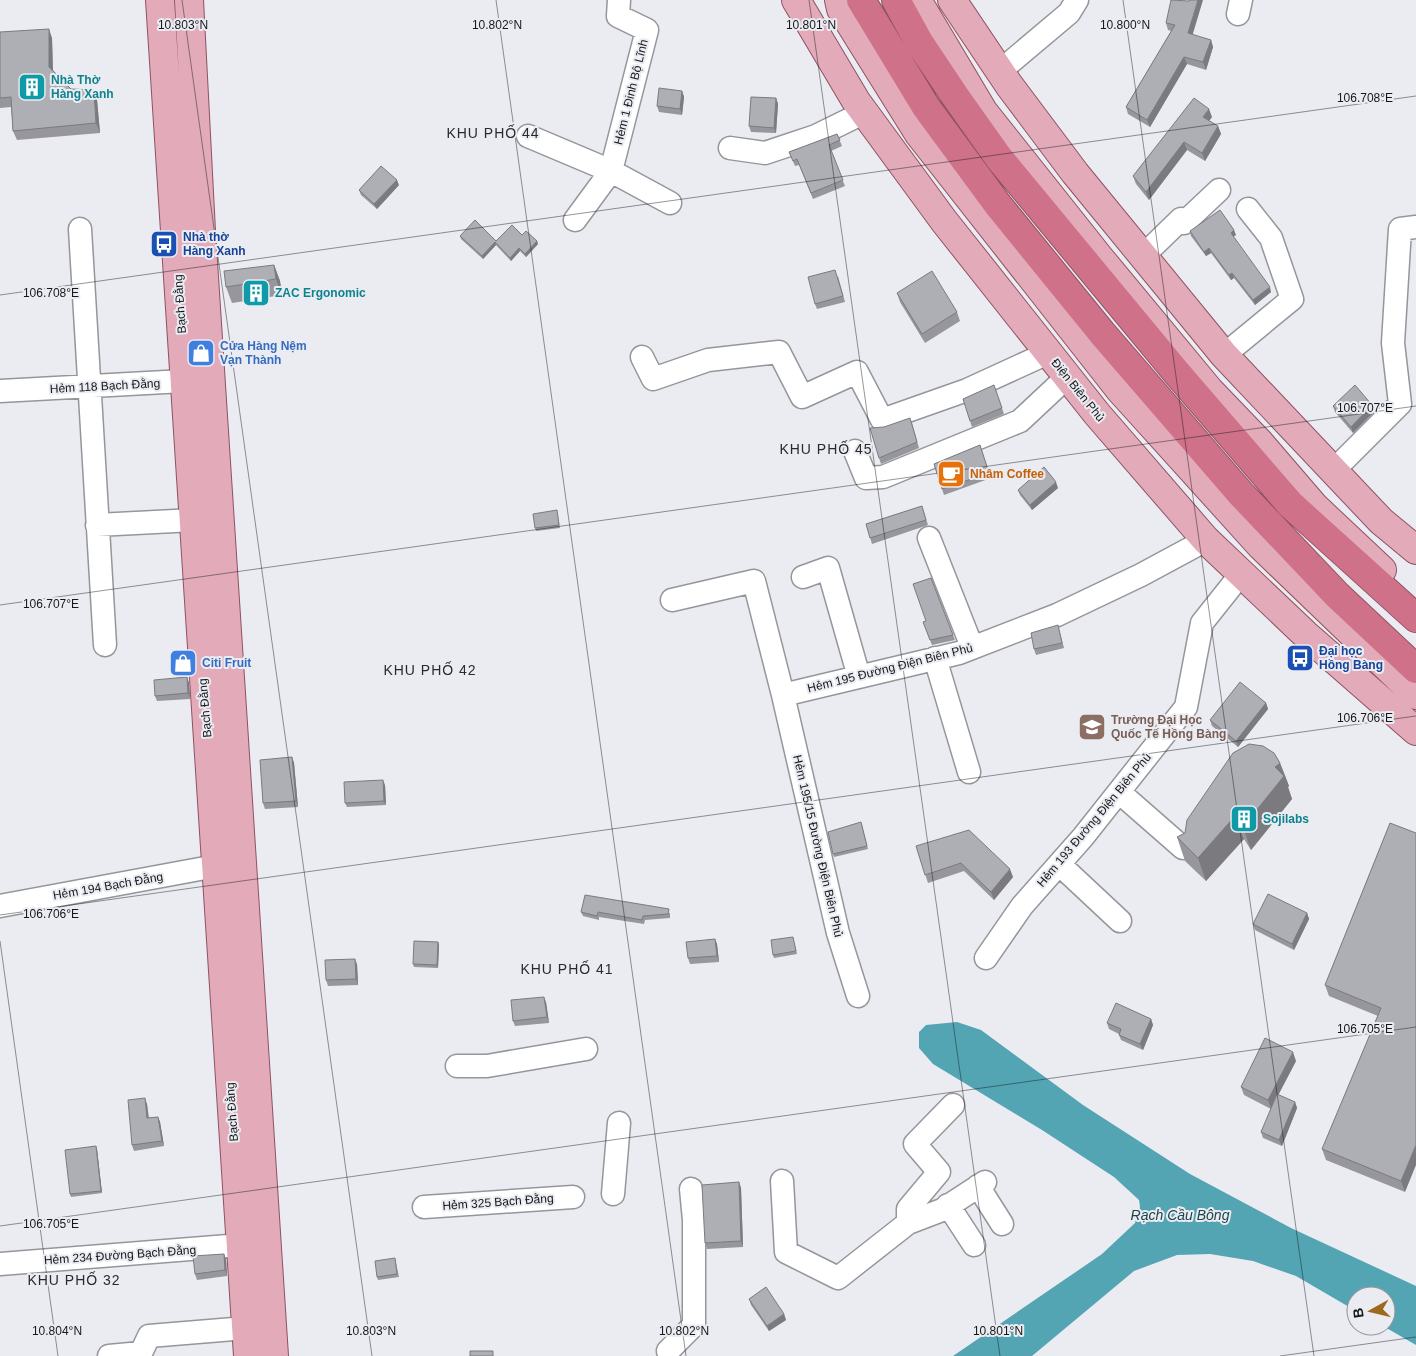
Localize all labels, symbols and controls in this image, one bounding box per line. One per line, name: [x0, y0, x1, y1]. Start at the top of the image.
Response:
text: 10.803°N: [158, 18, 208, 32]
text: 10.802°N: [472, 18, 522, 32]
text: 10.801°N: [786, 18, 836, 32]
text: 10.800°N: [1100, 18, 1150, 32]
street label: Hẻm 1 Đinh Bộ Lĩnh: [611, 38, 651, 146]
building icon: Nhà Thờ Hàng Xanh: [17, 72, 47, 102]
place label: Nhà Thờ Hàng Xanh: [51, 73, 114, 101]
text: 106.708°E: [1337, 91, 1393, 105]
district label: KHU PHỐ 44: [446, 124, 540, 141]
bus stop icon: Nhà thờ Hàng Xanh: [149, 229, 179, 259]
place label: Nhà thờ Hàng Xanh: [183, 230, 246, 258]
street label: Bạch Đằng: [170, 274, 189, 334]
building icon: ZAC Ergonomic: [241, 278, 271, 308]
text: 106.708°E: [23, 286, 79, 300]
place label: ZAC Ergonomic: [275, 286, 366, 300]
shop icon: Cửa Hàng Nệm Vạn Thành: [186, 338, 216, 368]
place label: Cửa Hàng Nệm Vạn Thành: [220, 339, 307, 367]
street label: Điện Biên Phủ: [1048, 356, 1108, 424]
street label: Hẻm 118 Bạch Đằng: [49, 375, 161, 396]
text: 106.707°E: [1337, 401, 1393, 415]
district label: KHU PHỐ 45: [779, 440, 873, 457]
cafe icon: Nhâm Coffee: [936, 459, 966, 489]
place label: Nhâm Coffee: [970, 467, 1044, 481]
text: 106.707°E: [23, 597, 79, 611]
street label: Hẻm 195 Đường Điện Biên Phủ: [806, 641, 974, 695]
bus stop icon: Đại học Hồng Bàng: [1285, 643, 1315, 673]
place label: Đại học Hồng Bàng: [1319, 644, 1383, 672]
shop icon: Citi Fruit: [168, 648, 198, 678]
place label: Citi Fruit: [202, 656, 251, 670]
district label: KHU PHỐ 42: [383, 661, 477, 678]
street label: Bạch Đằng: [194, 678, 215, 738]
text: 106.706°E: [1337, 711, 1393, 725]
school or university icon: Trường Đại Học Quốc Tế Hồng Bàng: [1077, 712, 1107, 742]
place label: Trường Đại Học Quốc Tế Hồng Bàng: [1111, 713, 1226, 741]
street label: Hẻm 193 Đường Điện Biên Phủ: [1034, 750, 1154, 890]
street label: Hẻm 195/15 Đường Điện Biên Phủ: [790, 753, 846, 939]
building icon: Sojilabs: [1229, 804, 1259, 834]
place label: Sojilabs: [1263, 812, 1309, 826]
street label: Hẻm 194 Bạch Đằng: [52, 868, 164, 903]
text: 106.706°E: [23, 907, 79, 921]
district label: KHU PHỐ 41: [520, 960, 614, 977]
text: 106.705°E: [1337, 1022, 1393, 1036]
street label: Bạch Đằng: [222, 1082, 241, 1142]
street label: Hẻm 325 Bạch Đằng: [442, 1190, 554, 1213]
water label: Rạch Cầu Bông: [1131, 1207, 1230, 1223]
text: 106.705°E: [23, 1217, 79, 1231]
street label: Hẻm 234 Đường Bạch Đằng: [43, 1242, 197, 1267]
district label: KHU PHỐ 32: [27, 1271, 121, 1288]
north arrow: [1346, 1286, 1396, 1336]
text: B: [1349, 1307, 1367, 1319]
text: 10.804°N: [32, 1324, 82, 1338]
text: 10.803°N: [346, 1324, 396, 1338]
text: 10.802°N: [659, 1324, 709, 1338]
text: 10.801°N: [973, 1324, 1023, 1338]

